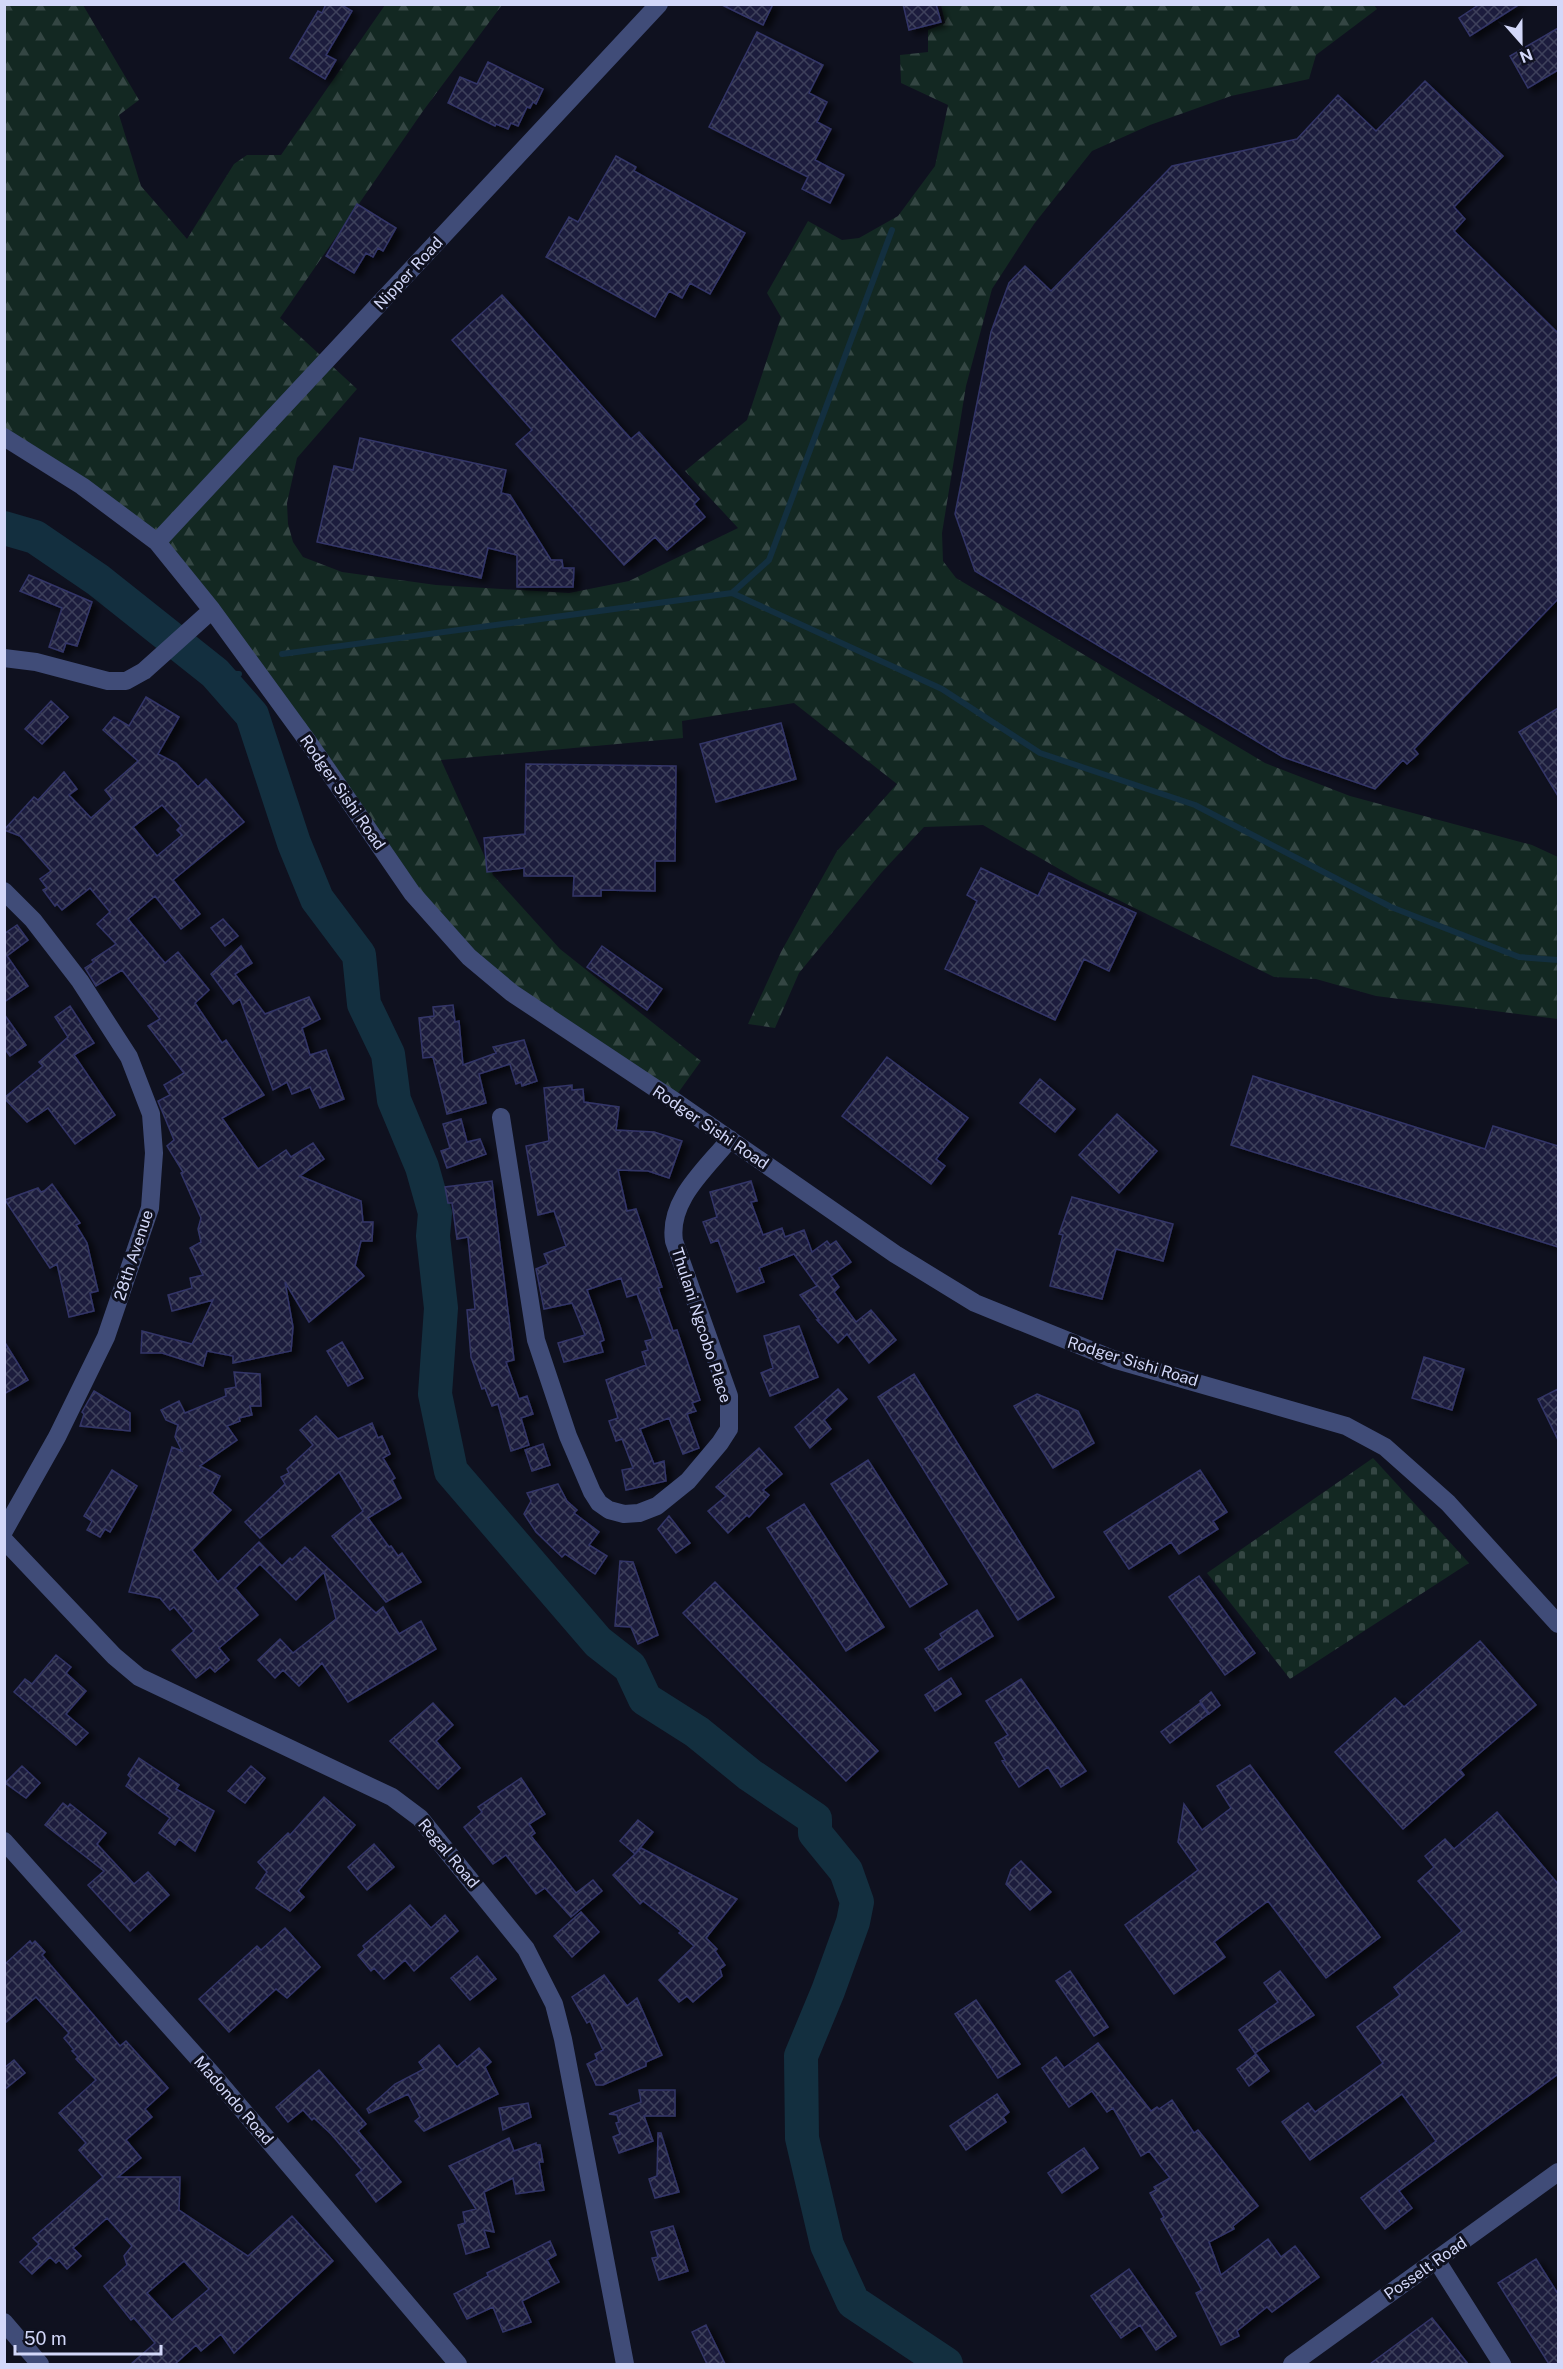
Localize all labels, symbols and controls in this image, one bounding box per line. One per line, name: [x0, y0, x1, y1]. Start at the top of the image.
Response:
north arrow: [1491, 12, 1551, 72]
text: N: [1517, 44, 1535, 67]
street label: Nipper Road: [370, 233, 447, 314]
street label: Rodger Sishi Road: [296, 731, 389, 853]
street label: Rodger Sishi Road: [649, 1082, 772, 1173]
street label: 28th Avenue: [110, 1207, 157, 1303]
street label: Thulani Ngcobo Place: [667, 1245, 736, 1405]
street label: Rodger Sishi Road: [1065, 1333, 1201, 1390]
street label: Regal Road: [414, 1815, 483, 1892]
street label: Madondo Road: [190, 2052, 277, 2148]
street label: Posselt Road: [1380, 2233, 1470, 2304]
scale bar: [15, 2318, 160, 2356]
text: 50 m: [24, 2328, 67, 2349]

